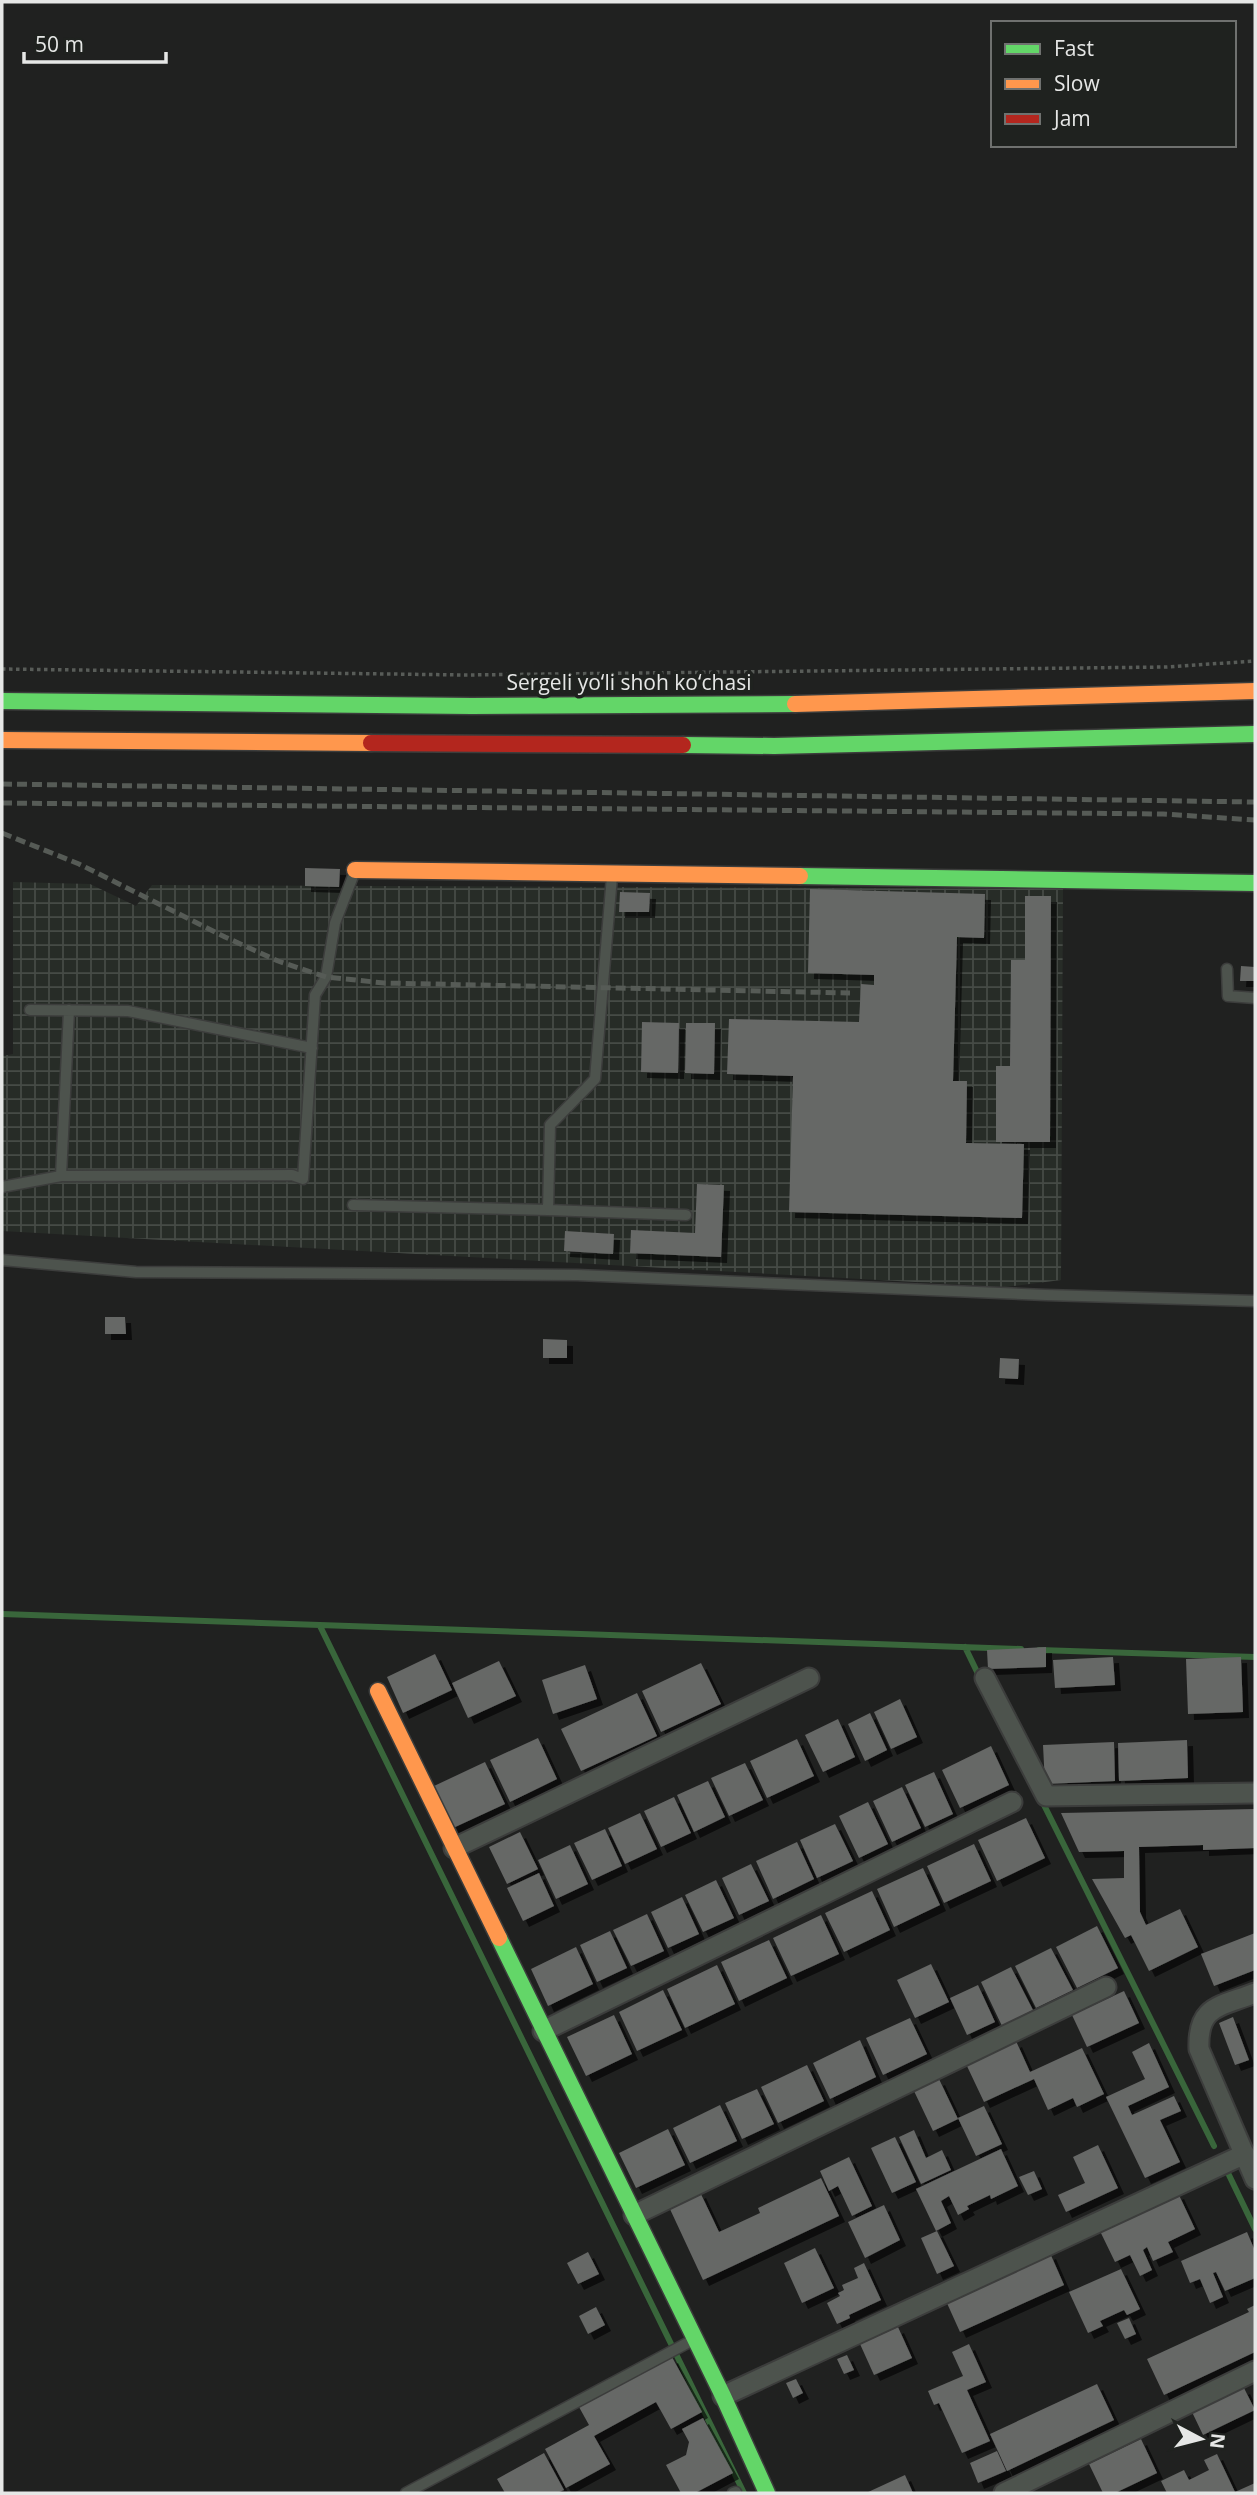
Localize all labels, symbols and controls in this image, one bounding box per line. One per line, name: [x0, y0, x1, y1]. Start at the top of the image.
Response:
scale bar: [24, 21, 166, 65]
legend: [991, 21, 1236, 147]
text: 50 m: [35, 30, 84, 58]
text: Fast: [1054, 34, 1094, 62]
text: Slow: [1054, 69, 1100, 97]
text: Jam: [1052, 104, 1091, 132]
street label: Sergeli yo‘li shoh ko‘chasi: [507, 668, 751, 696]
north arrow: [1166, 2404, 1236, 2474]
text: N: [1204, 2432, 1232, 2450]

